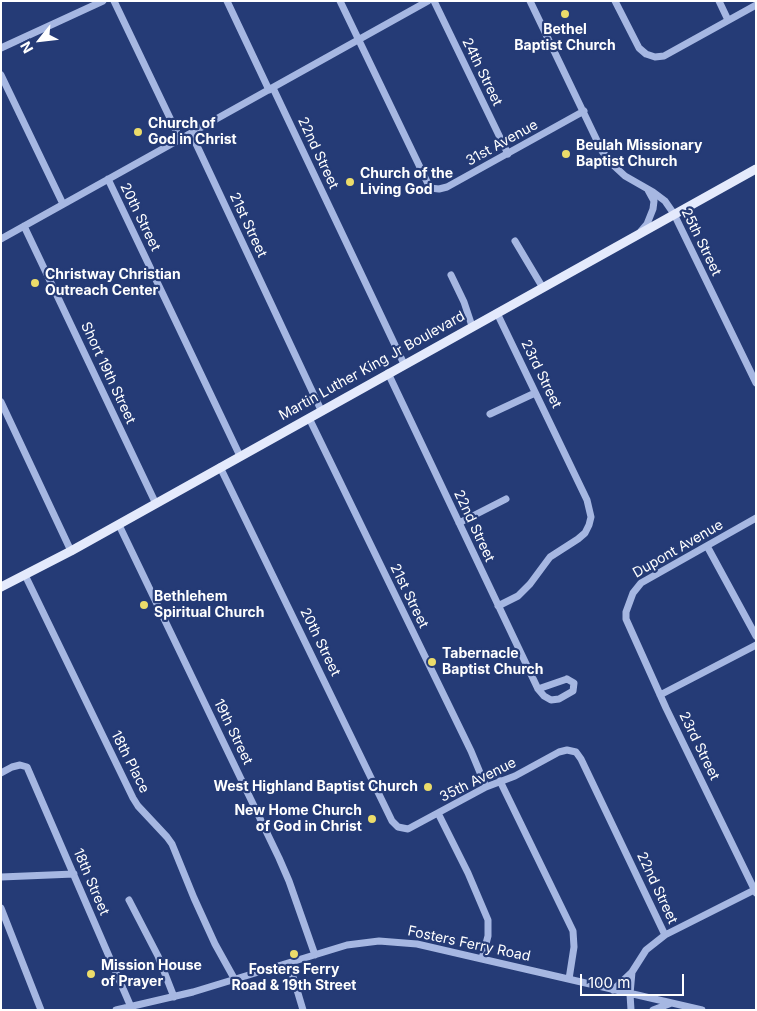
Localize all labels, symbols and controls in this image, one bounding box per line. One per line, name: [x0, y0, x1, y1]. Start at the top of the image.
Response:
marker: Bethel Baptist Church: [559, 8, 571, 20]
north arrow: [15, 15, 65, 65]
place label: Bethel Baptist Church: [514, 22, 616, 54]
street label: 24th Street: [458, 35, 506, 109]
text: N: [16, 39, 36, 56]
street label: 22nd Street: [294, 114, 342, 192]
place label: Church of God in Christ: [148, 116, 237, 148]
street label: 31st Avenue: [463, 116, 541, 170]
marker: Church of God in Christ: [132, 126, 144, 138]
place label: Beulah Missionary Baptist Church: [576, 138, 702, 170]
marker: Beulah Missionary Baptist Church: [560, 148, 572, 160]
place label: Church of the Living God: [360, 166, 453, 198]
marker: Church of the Living God: [344, 176, 356, 188]
street label: 20th Street: [116, 180, 164, 254]
street label: 21st Street: [226, 190, 270, 260]
street label: 25th Street: [677, 205, 725, 279]
place label: Christway Christian Outreach Center: [45, 267, 181, 300]
marker: Christway Christian Outreach Center: [29, 277, 41, 289]
street label: Martin Luther King Jr Boulevard: [276, 308, 468, 424]
street label: Short 19th Street: [77, 319, 139, 427]
street label: 23rd Street: [517, 337, 565, 411]
street label: 22nd Street: [450, 487, 498, 565]
street label: Dupont Avenue: [630, 516, 726, 582]
street label: 21st Street: [386, 561, 432, 631]
place label: Bethlehem Spiritual Church: [154, 589, 265, 622]
marker: Bethlehem Spiritual Church: [138, 599, 150, 611]
street label: 20th Street: [296, 605, 344, 679]
place label: Tabernacle Baptist Church: [442, 646, 544, 679]
marker: Tabernacle Baptist Church: [426, 656, 438, 668]
street label: 19th Street: [210, 696, 256, 768]
street label: 23rd Street: [675, 709, 723, 783]
street label: 18th Place: [107, 728, 153, 796]
street label: 35th Avenue: [437, 754, 519, 806]
place label: West Highland Baptist Church: [213, 779, 418, 795]
marker: West Highland Baptist Church: [422, 781, 434, 793]
place label: New Home Church of God in Christ: [234, 803, 362, 836]
marker: New Home Church of God in Christ: [366, 813, 378, 825]
street label: 18th Street: [69, 846, 113, 918]
street label: 22nd Street: [633, 849, 681, 927]
street label: Fosters Ferry Road: [406, 923, 532, 965]
marker: Fosters Ferry Road & 19th Street: [288, 948, 300, 960]
place label: Mission House of Prayer: [101, 958, 202, 990]
place label: Fosters Ferry Road & 19th Street: [232, 962, 356, 994]
scale bar: [582, 964, 686, 996]
marker: Mission House of Prayer: [85, 968, 97, 980]
text: 100 m: [588, 973, 630, 992]

